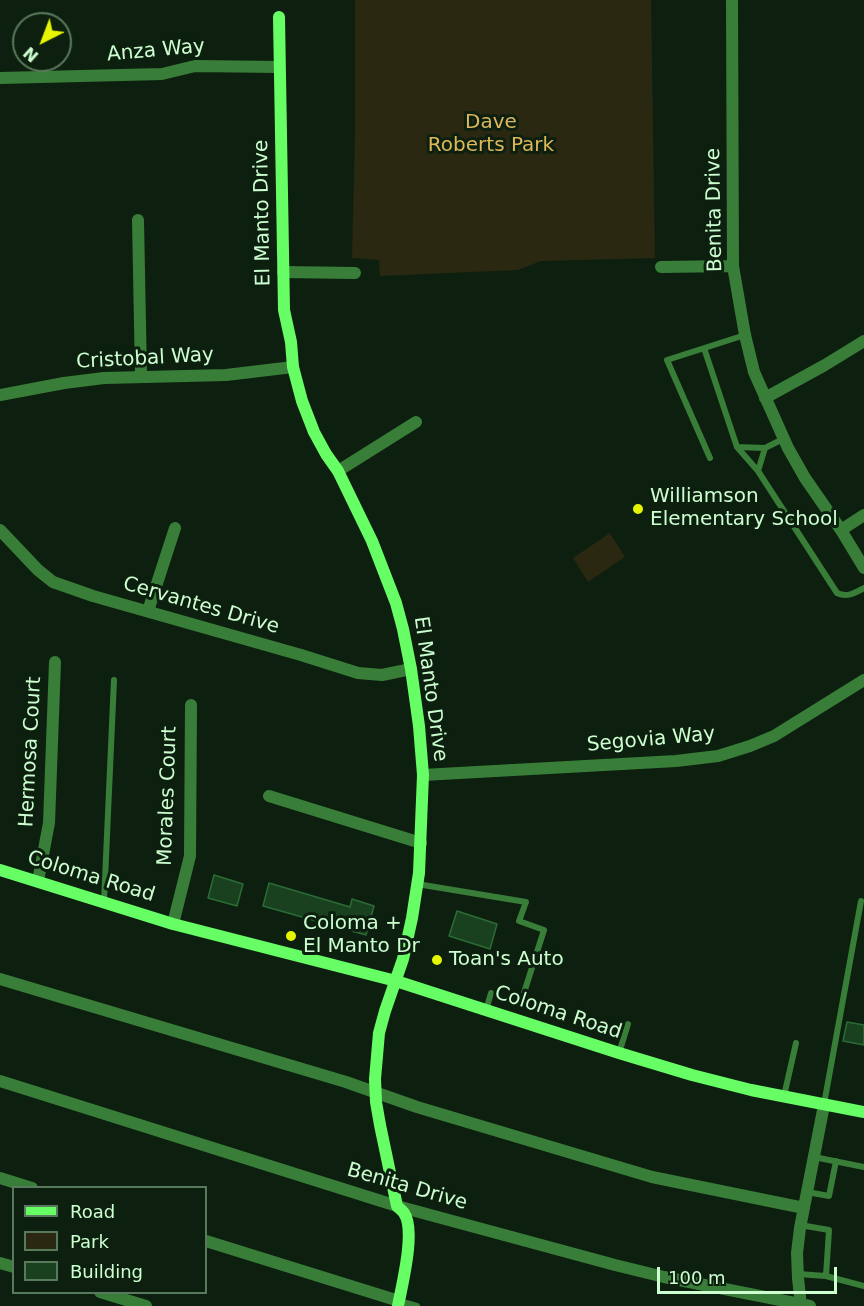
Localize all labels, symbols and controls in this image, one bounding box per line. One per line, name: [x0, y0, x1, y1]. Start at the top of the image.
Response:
north arrow: [12, 12, 72, 72]
street label: Anza Way: [106, 35, 206, 67]
text: N: [20, 43, 42, 66]
park label: Dave Roberts Park: [428, 111, 554, 158]
street label: El Manto Drive: [250, 140, 276, 286]
street label: Benita Drive: [702, 148, 728, 272]
street label: Cristobal Way: [76, 343, 214, 375]
place label: Williamson Elementary School: [650, 485, 838, 532]
marker: Williamson Elementary School: [631, 502, 645, 516]
street label: Cervantes Drive: [120, 572, 282, 640]
street label: El Manto Drive: [408, 615, 452, 763]
street label: Hermosa Court: [15, 676, 47, 828]
street label: Segovia Way: [586, 722, 716, 758]
street label: Morales Court: [154, 726, 182, 866]
street label: Coloma Road: [24, 846, 158, 908]
place label: Coloma + El Manto Dr: [303, 912, 420, 959]
marker: Coloma + El Manto Dr: [284, 929, 298, 943]
place label: Toan's Auto: [449, 948, 564, 972]
marker: Toan's Auto: [430, 953, 444, 967]
street label: Coloma Road: [491, 981, 625, 1045]
street label: Benita Drive: [344, 1158, 470, 1216]
legend: [12, 1186, 207, 1294]
text: Road: [70, 1201, 115, 1222]
text: Park: [70, 1231, 109, 1252]
scale bar: [660, 1255, 840, 1293]
text: Building: [70, 1261, 143, 1282]
text: 100 m: [668, 1267, 726, 1288]

